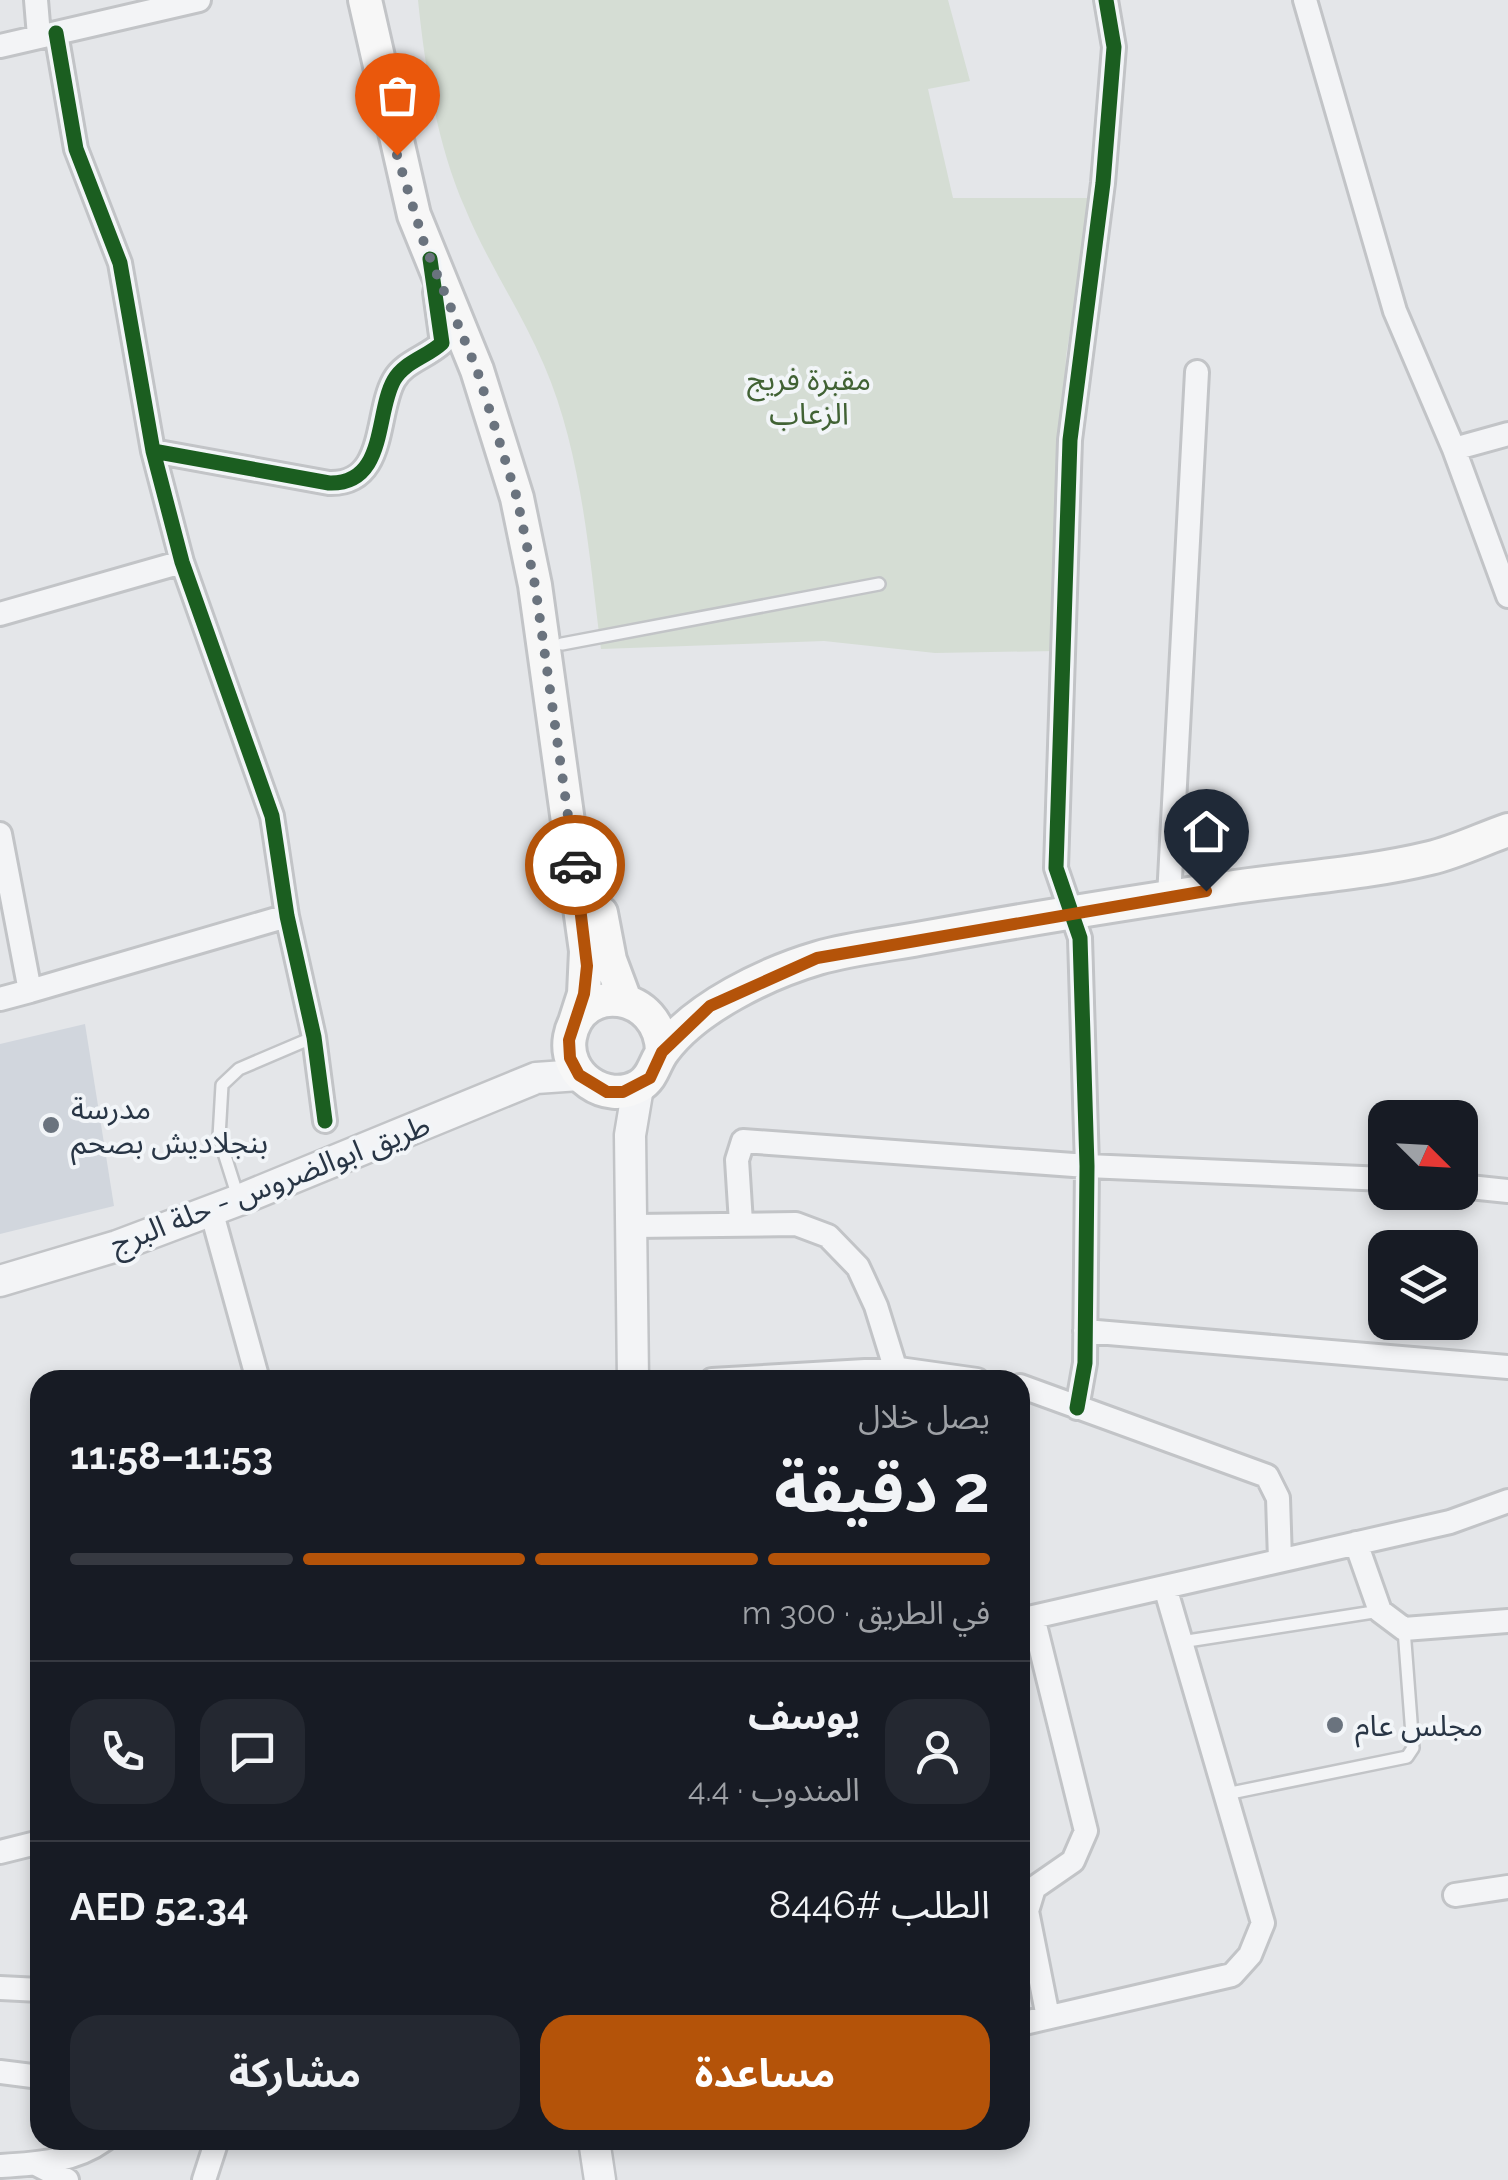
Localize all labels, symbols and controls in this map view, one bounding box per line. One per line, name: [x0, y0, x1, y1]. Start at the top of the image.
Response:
pin: [355, 53, 440, 156]
icon: bag: [370, 68, 425, 123]
park label: مقبرة فريج الزعاب: [747, 362, 871, 431]
pin: [1164, 789, 1249, 892]
icon: home: [1179, 804, 1234, 859]
courier: [525, 815, 625, 915]
icon: car: [548, 838, 603, 893]
place label: مدرسة بنجلاديش بصحم: [71, 1091, 268, 1166]
north arrow: [1368, 1100, 1478, 1210]
map controls: [1368, 1100, 1478, 1340]
street label: طريق ابوالضروس - حلة البرج: [105, 1107, 437, 1266]
marker: مدرسة بنجلاديش بصحم: [40, 1114, 62, 1136]
button: layers: [1368, 1230, 1478, 1340]
text: يصل خلال: [858, 1398, 990, 1435]
text: 11:53–11:58: [70, 1433, 273, 1478]
text: 2 دقيقة: [774, 1451, 990, 1527]
text: في الطريق · 300 m: [742, 1594, 990, 1631]
text: يوسف: [748, 1693, 860, 1738]
button: phone: [70, 1699, 175, 1804]
button: chat: [200, 1699, 305, 1804]
button: person: [885, 1699, 990, 1804]
place label: مجلس عام: [1355, 1708, 1483, 1748]
marker: مجلس عام: [1324, 1714, 1346, 1736]
text: المندوب · 4.4: [688, 1771, 860, 1808]
text: الطلب #8446: [769, 1882, 990, 1927]
text: AED 52.34: [70, 1884, 249, 1929]
button: مشاركة: [70, 2015, 520, 2130]
button: مساعدة: [540, 2015, 990, 2130]

